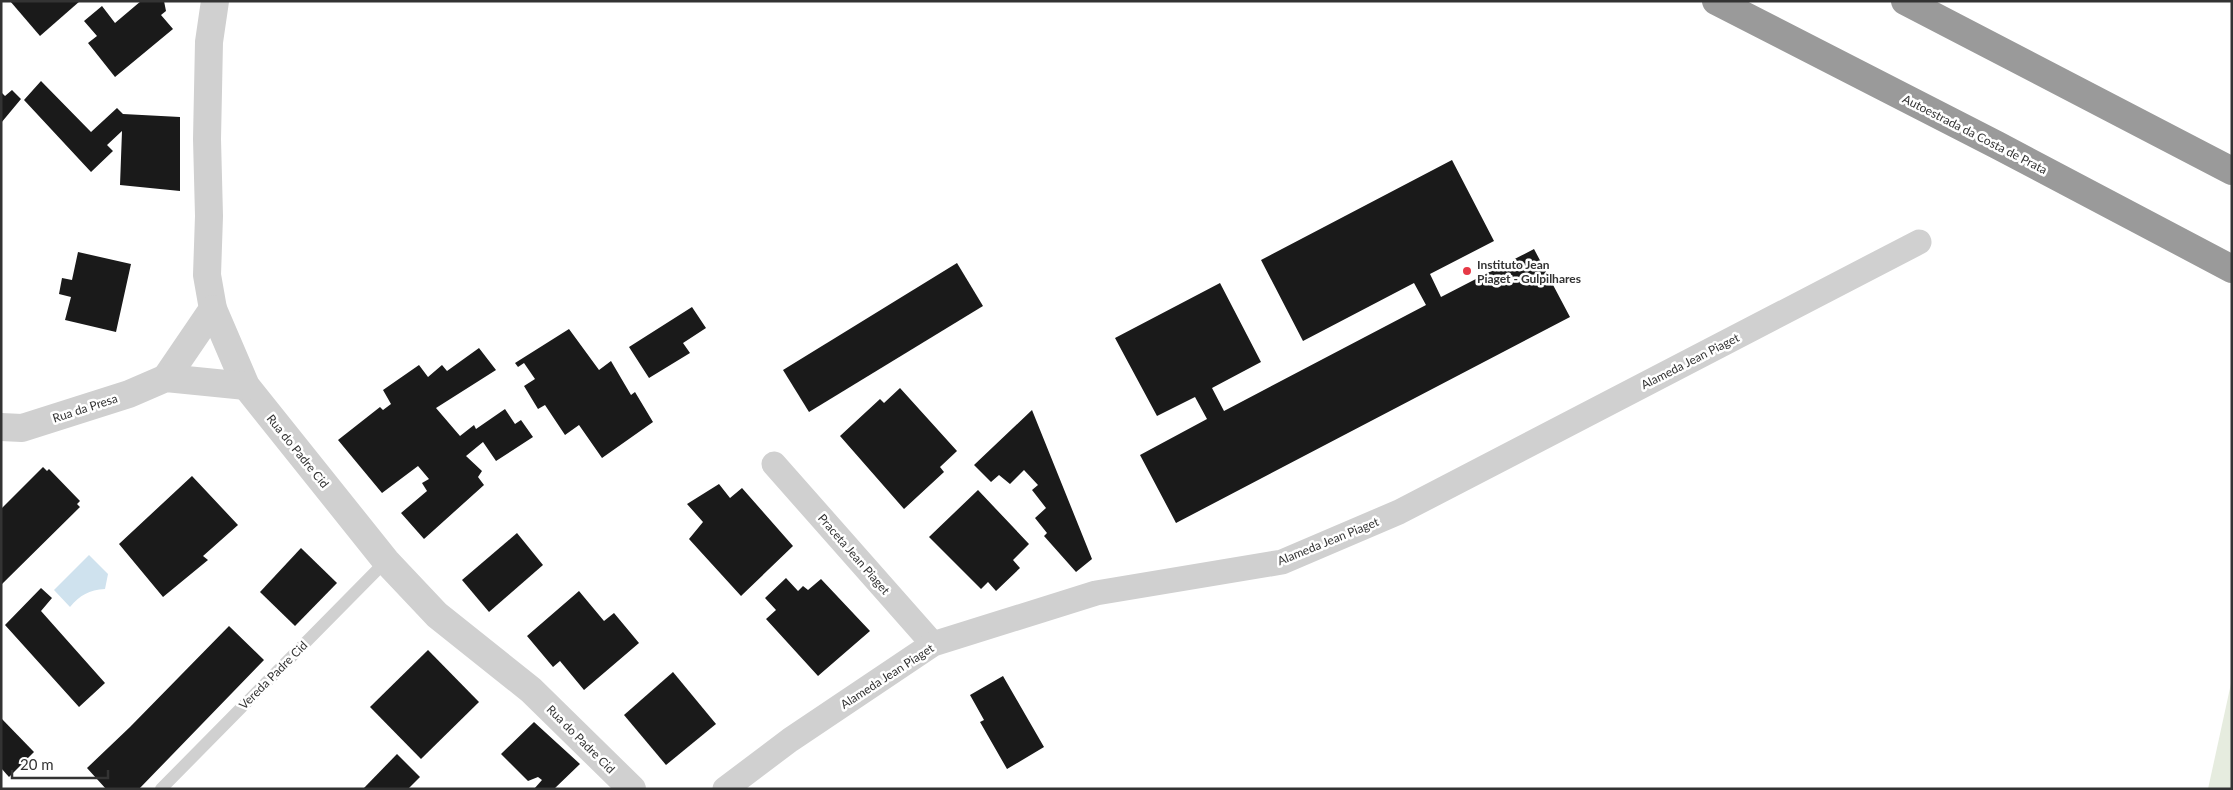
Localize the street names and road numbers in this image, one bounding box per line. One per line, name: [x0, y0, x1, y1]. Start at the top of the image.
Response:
street label: Autoestrada da Costa de Prata: [1900, 91, 2050, 177]
street label: Alameda Jean Piaget: [1638, 329, 1742, 392]
street label: Rua da Presa: [51, 390, 119, 426]
street label: Rua do Padre Cid: [264, 411, 332, 491]
street label: Praceta Jean Piaget: [815, 511, 894, 598]
street label: Alameda Jean Piaget: [1275, 514, 1382, 568]
street label: Vereda Padre Cid: [236, 638, 310, 712]
street label: Alameda Jean Piaget: [838, 640, 937, 712]
street label: Rua do Padre Cid: [544, 702, 618, 776]

